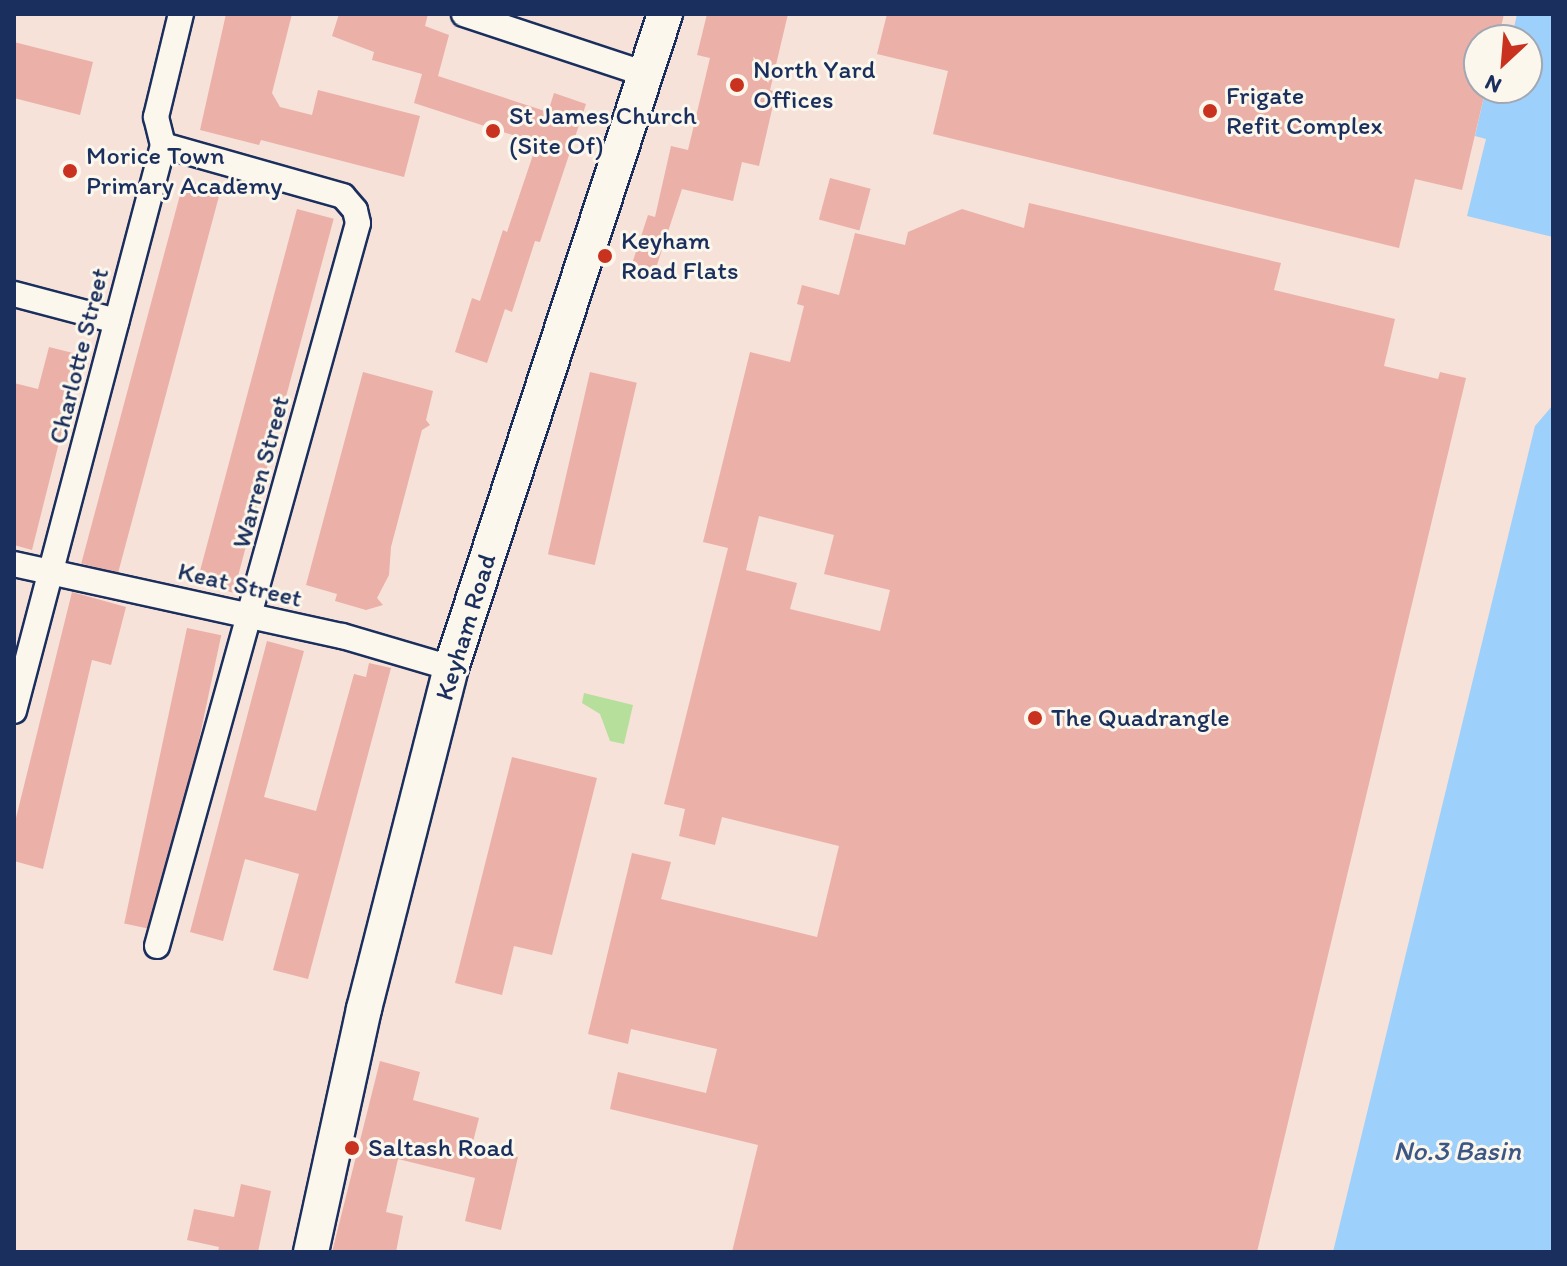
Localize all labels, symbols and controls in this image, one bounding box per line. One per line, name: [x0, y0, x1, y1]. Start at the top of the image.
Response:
north arrow: [1463, 24, 1543, 104]
place label: North Yard Offices: [753, 54, 874, 116]
text: N: [1481, 69, 1506, 100]
marker: North Yard Offices: [728, 76, 746, 94]
place label: Frigate Refit Complex: [1226, 80, 1383, 142]
place label: St James Church (Site Of): [509, 100, 698, 162]
marker: Frigate Refit Complex: [1201, 102, 1219, 120]
marker: St James Church (Site Of): [484, 122, 502, 140]
place label: Morice Town Primary Academy: [86, 140, 283, 202]
marker: Morice Town Primary Academy: [61, 162, 79, 180]
place label: Keyham Road Flats: [621, 225, 739, 286]
marker: Keyham Road Flats: [596, 247, 614, 265]
street label: Charlotte Street: [42, 265, 116, 447]
street label: Warren Street: [226, 392, 296, 552]
street label: Keyham Road: [429, 550, 503, 704]
street label: Keat Street: [175, 556, 305, 614]
place label: The Quadrangle: [1051, 702, 1229, 734]
marker: The Quadrangle: [1026, 709, 1044, 727]
place label: Saltash Road: [368, 1132, 514, 1164]
water label: No.3 Basin: [1393, 1133, 1521, 1167]
marker: Saltash Road: [343, 1139, 361, 1157]

